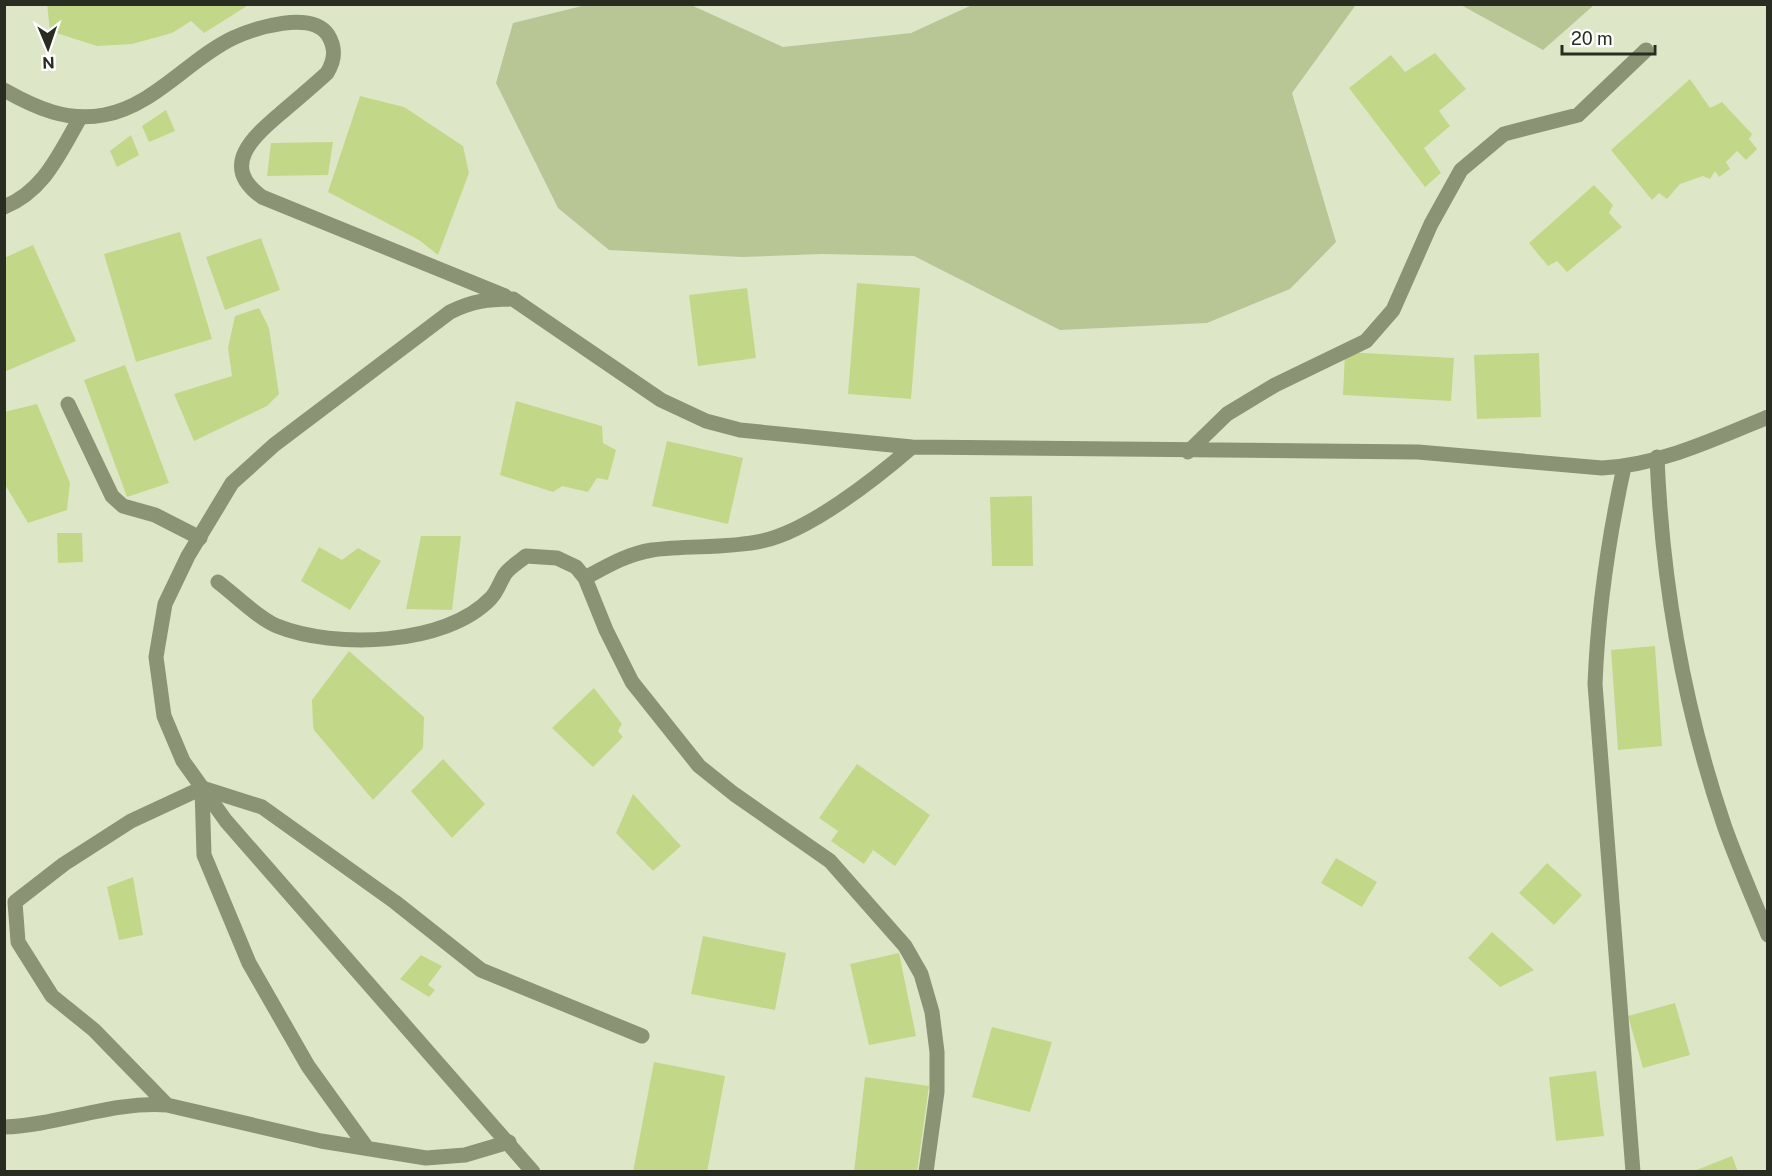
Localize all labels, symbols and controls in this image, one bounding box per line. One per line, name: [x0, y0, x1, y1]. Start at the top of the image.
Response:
north arrow: [18, 18, 78, 78]
scale bar: [1562, 18, 1655, 56]
text: 20 m: [1571, 28, 1613, 49]
text: N: [42, 53, 55, 72]

